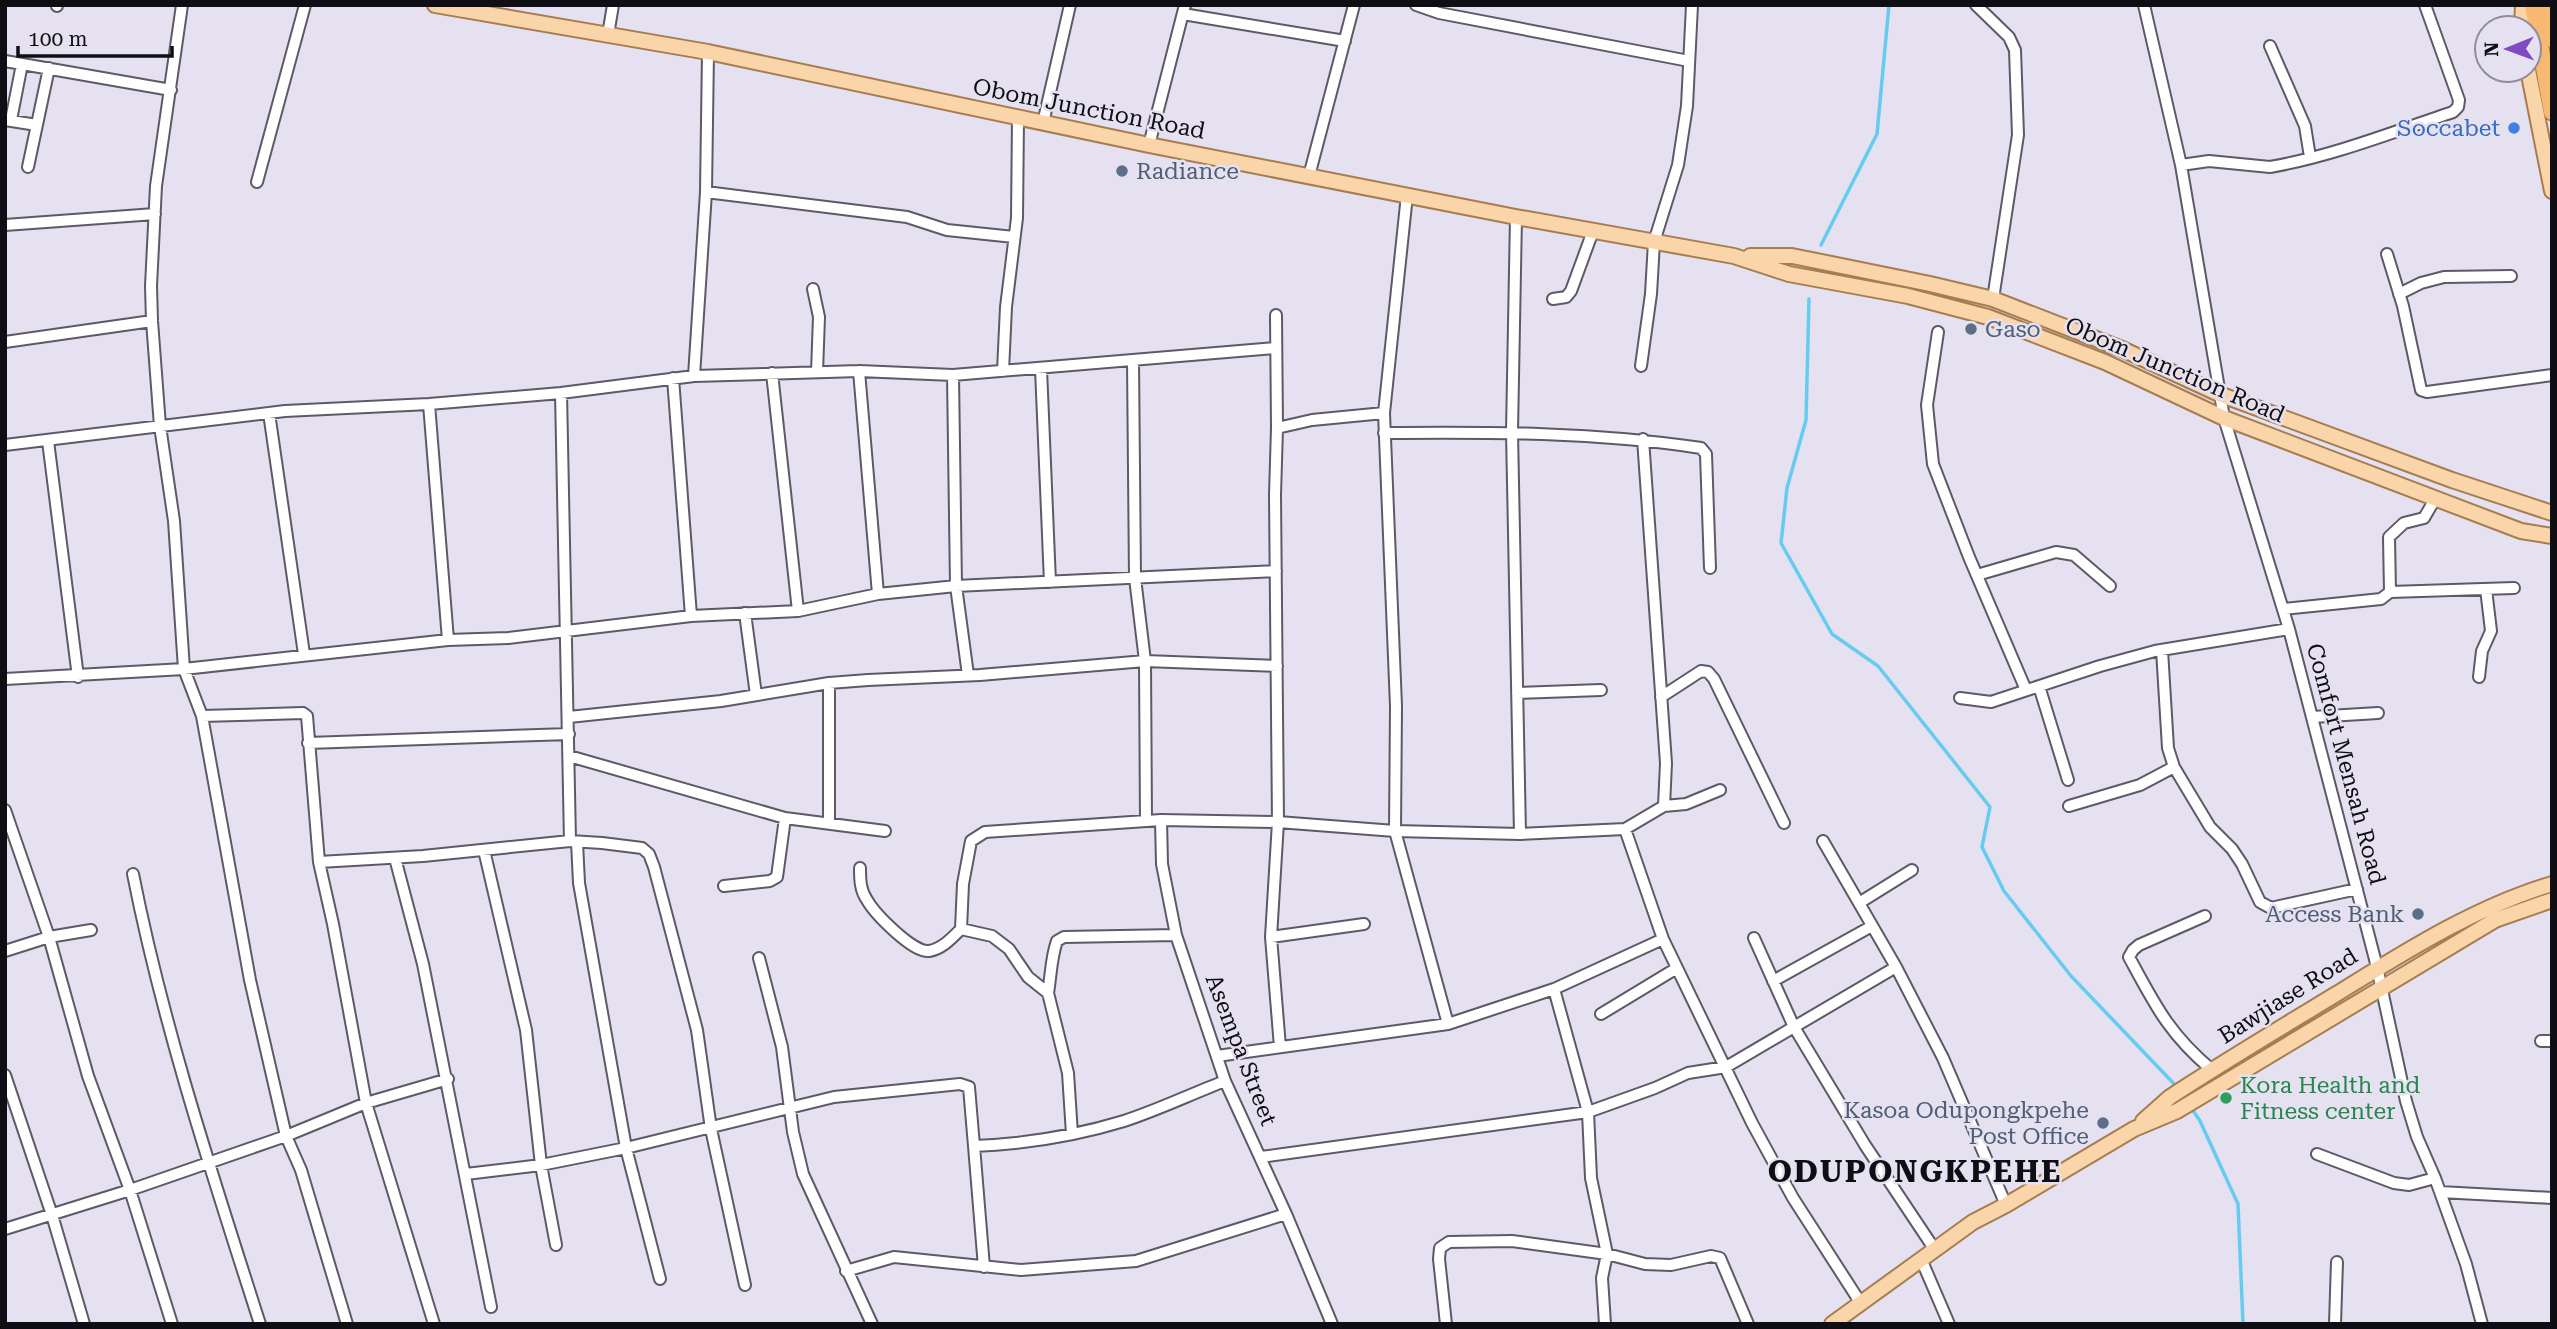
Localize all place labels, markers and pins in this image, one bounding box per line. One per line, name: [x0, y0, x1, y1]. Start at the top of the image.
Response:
place label: Soccabet: [2397, 115, 2500, 142]
marker: Soccabet: [2506, 120, 2522, 136]
place label: Radiance: [1136, 158, 1239, 185]
marker: Radiance: [1114, 163, 1130, 179]
place label: Gaso: [1985, 316, 2041, 343]
marker: Gaso: [1963, 321, 1979, 337]
place label: Access Bank: [2265, 901, 2404, 928]
marker: Access Bank: [2410, 906, 2426, 922]
place label: Kora Health and Fitness center: [2240, 1072, 2420, 1125]
marker: Kora Health and Fitness center: [2218, 1090, 2234, 1106]
place label: Kasoa Odupongkpehe Post Office: [1844, 1097, 2089, 1150]
marker: Kasoa Odupongkpehe Post Office: [2095, 1115, 2111, 1131]

